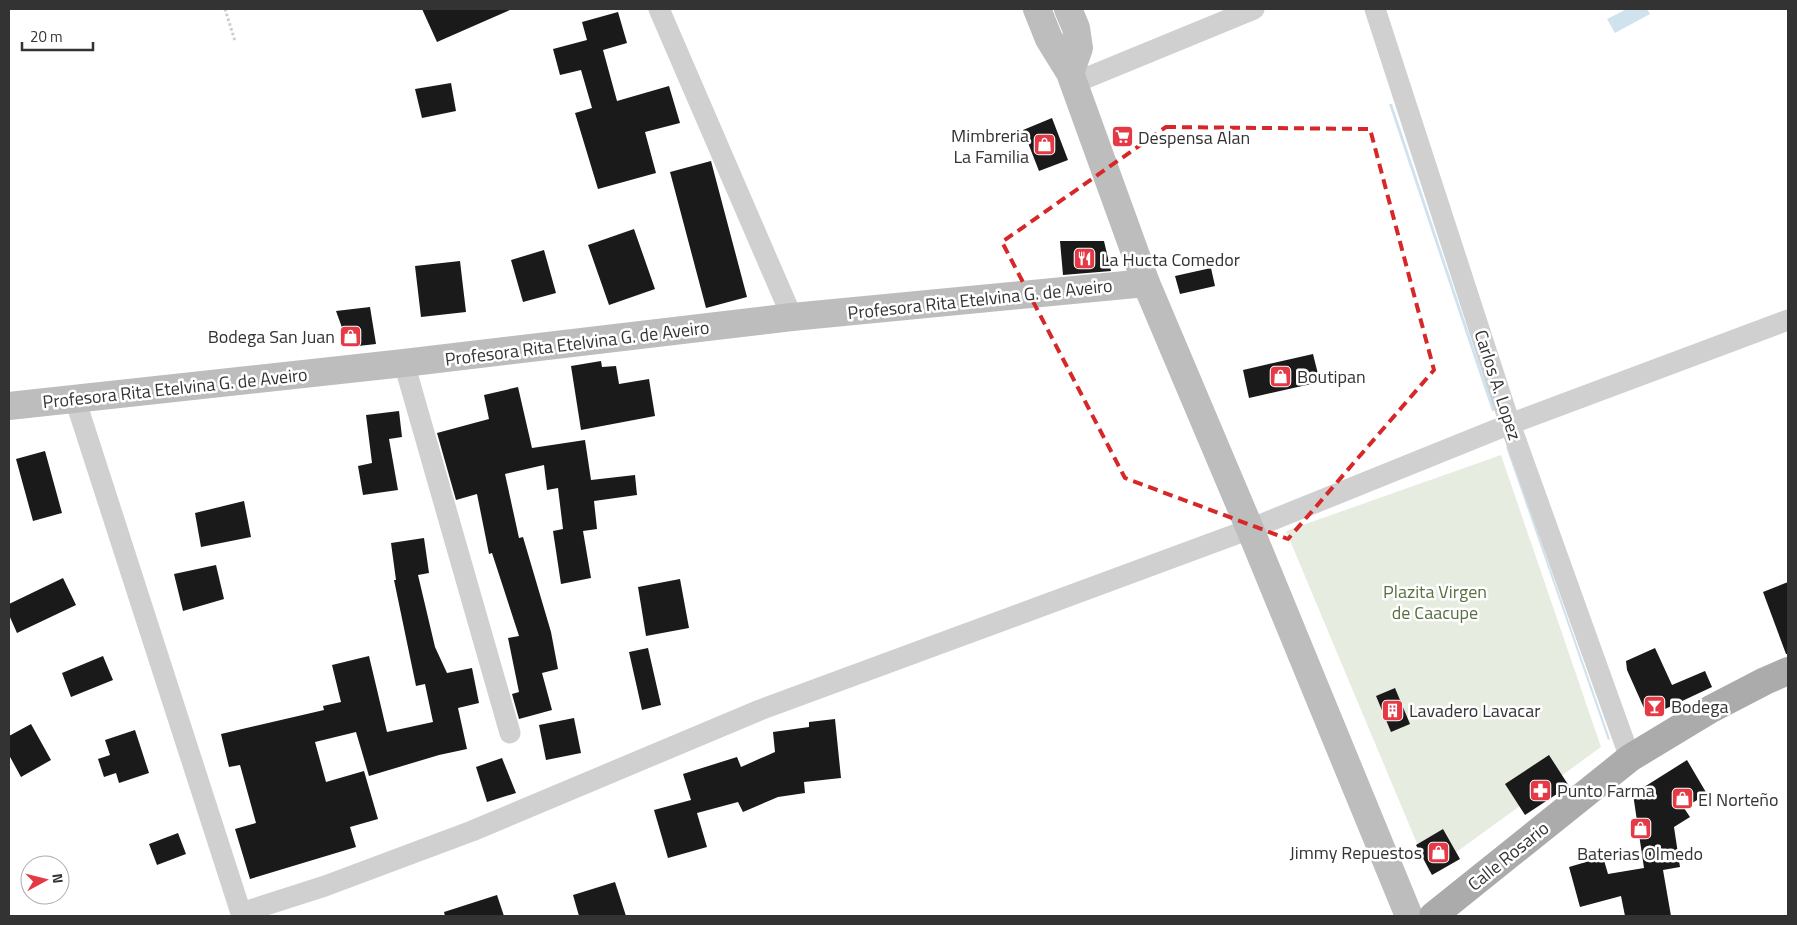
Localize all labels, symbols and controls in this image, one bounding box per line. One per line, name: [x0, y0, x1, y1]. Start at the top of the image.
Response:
scale bar: [22, 20, 94, 52]
text: 20 m: [30, 25, 63, 48]
place label: Mimbreria La Familia: [951, 122, 1029, 170]
place label: Despensa Alan: [1138, 124, 1250, 151]
supermarket icon: Despensa Alan: [1110, 125, 1134, 149]
shop icon: Mimbreria La Familia: [1033, 133, 1057, 157]
place label: La Hucta Comedor: [1101, 246, 1240, 273]
restaurant icon: La Hucta Comedor: [1073, 247, 1097, 271]
street label: Profesora Rita Etelvina G. de Aveiro: [846, 272, 1114, 326]
street label: Profesora Rita Etelvina G. de Aveiro: [443, 313, 711, 373]
place label: Bodega San Juan: [208, 323, 335, 350]
shop icon: Bodega San Juan: [339, 324, 363, 348]
street label: Carlos A. Lopez: [1467, 326, 1529, 444]
street label: Profesora Rita Etelvina G. de Aveiro: [41, 361, 309, 415]
place label: Boutipan: [1297, 363, 1366, 390]
shop icon: Boutipan: [1269, 364, 1293, 388]
park label: Plazita Virgen de Caacupe: [1383, 578, 1487, 626]
place label: Bodega: [1671, 693, 1728, 720]
bar icon: Bodega: [1643, 694, 1667, 718]
place label: Lavadero Lavacar: [1409, 697, 1540, 724]
building icon: Lavadero Lavacar: [1381, 698, 1405, 722]
place label: Punto Farma: [1557, 777, 1655, 804]
pharmacy icon: Punto Farma: [1529, 778, 1553, 802]
place label: El Norteño: [1698, 786, 1778, 813]
shop icon: El Norteño: [1670, 787, 1694, 811]
street label: Calle Rosario: [1462, 815, 1554, 897]
shop icon: Baterias Olmedo: [1628, 816, 1652, 840]
place label: Jimmy Repuestos: [1290, 839, 1422, 866]
shop icon: Jimmy Repuestos: [1426, 840, 1450, 864]
place label: Baterias Olmedo: [1577, 840, 1703, 867]
north arrow: [20, 855, 70, 905]
text: N: [47, 872, 69, 884]

